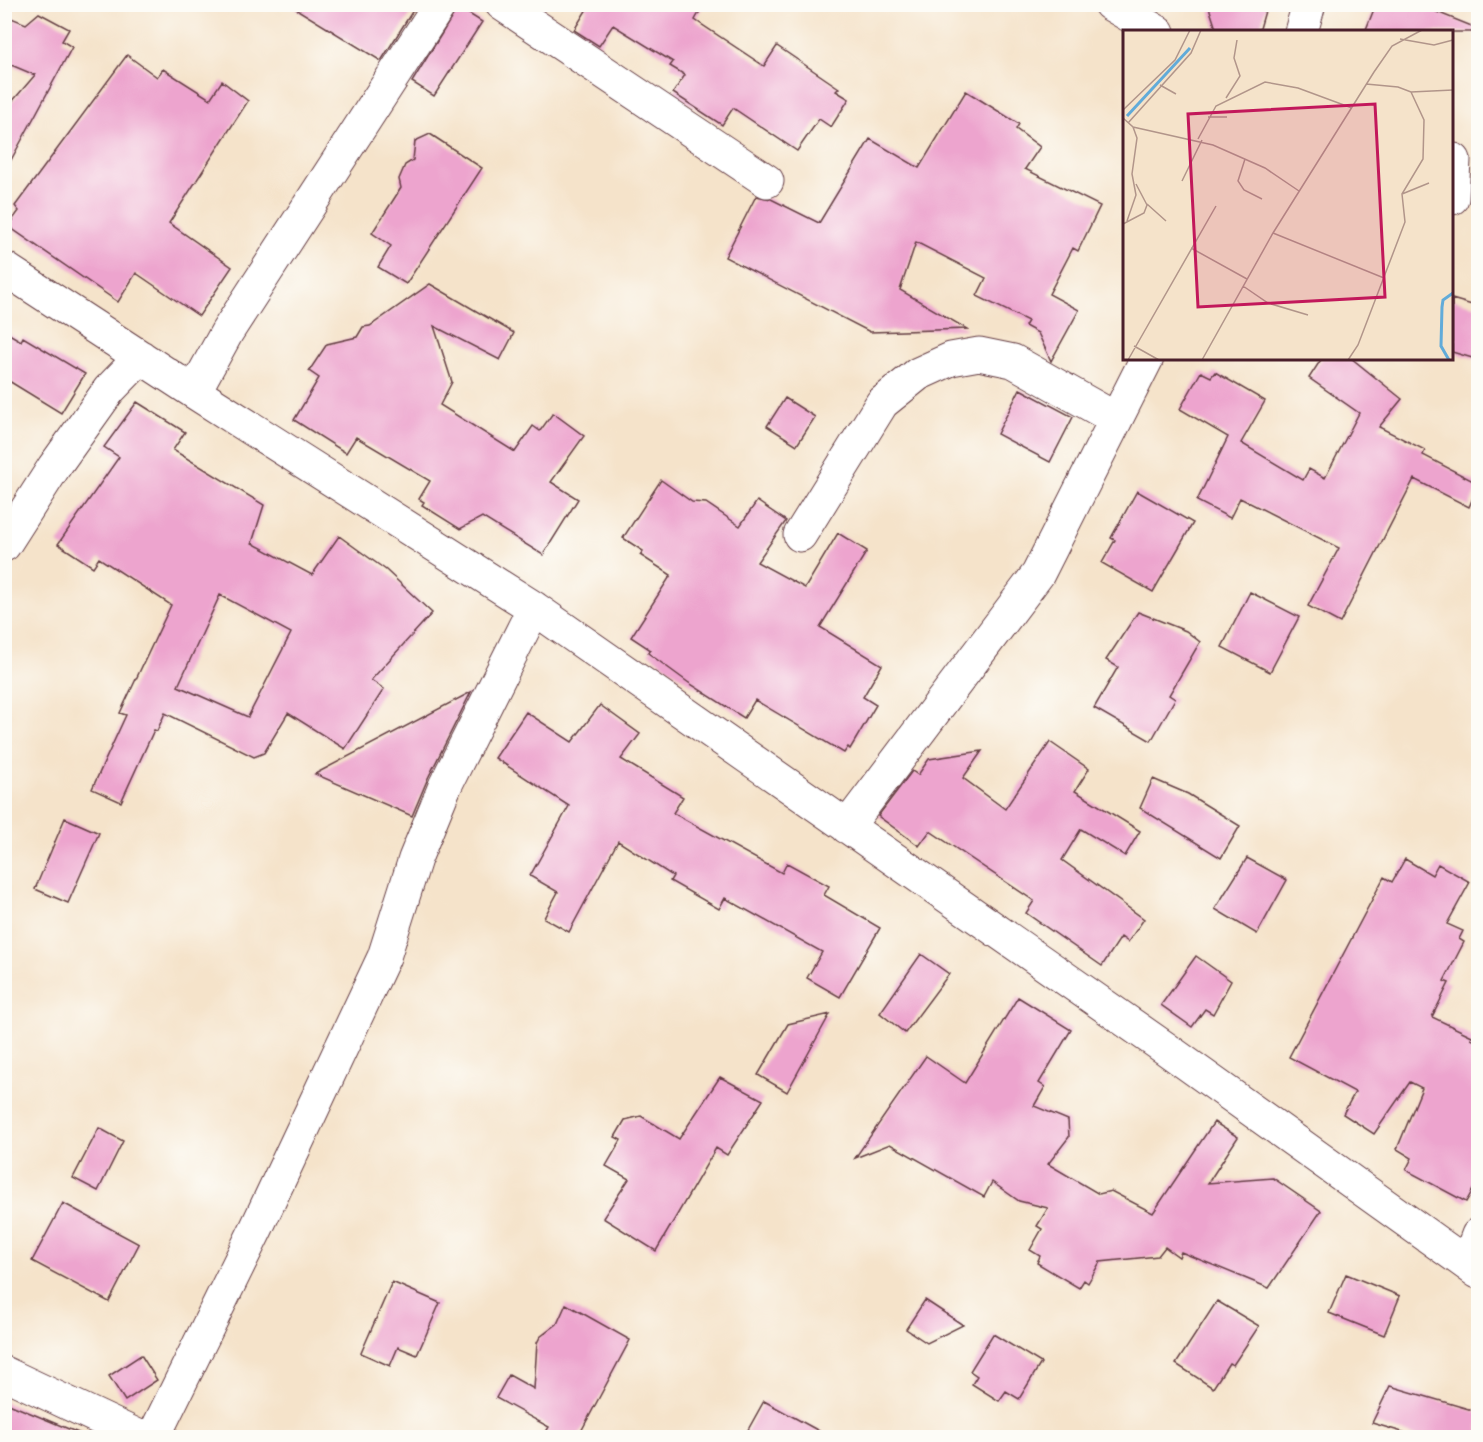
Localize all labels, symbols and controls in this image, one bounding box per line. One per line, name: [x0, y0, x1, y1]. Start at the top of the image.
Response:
inset map: [1123, 30, 1453, 360]

